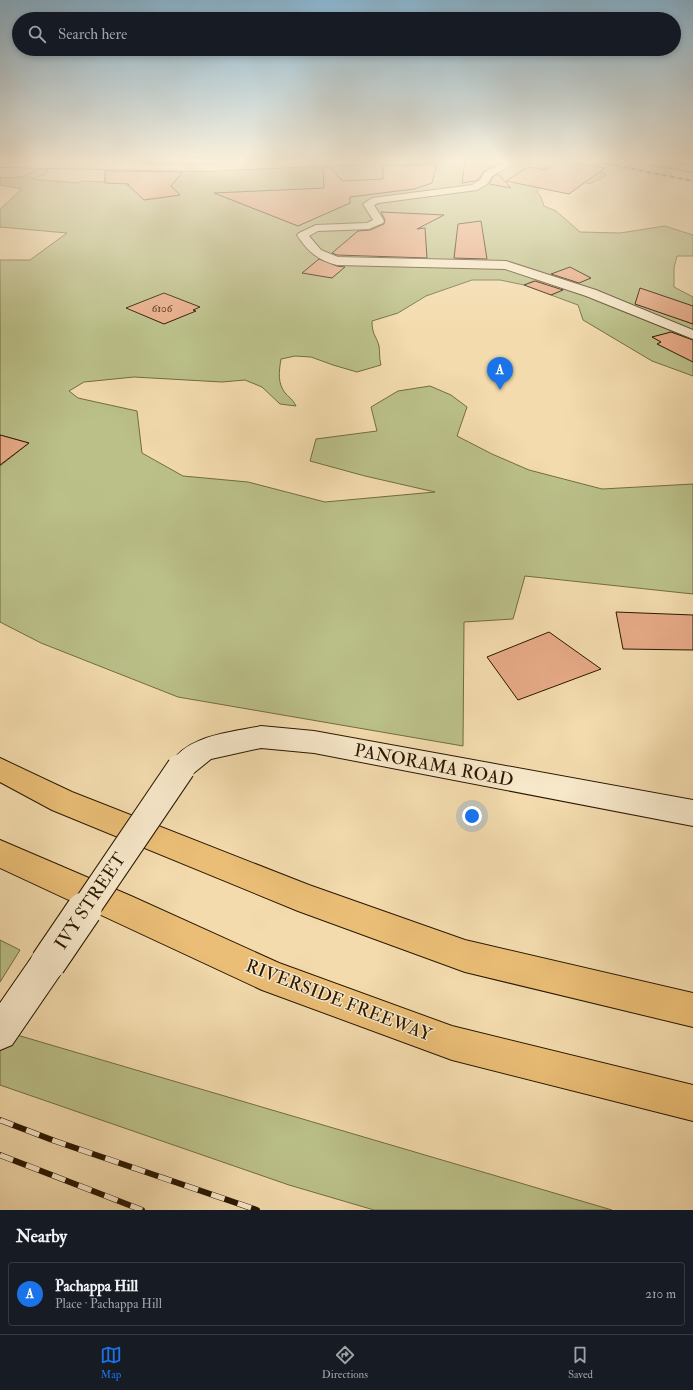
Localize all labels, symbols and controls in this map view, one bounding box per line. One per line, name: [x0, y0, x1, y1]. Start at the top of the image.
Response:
search box: [12, 12, 681, 56]
icon: search: [26, 23, 48, 45]
text: Search here: [58, 25, 127, 44]
house number: 6106: [152, 302, 174, 315]
pin: A: [487, 357, 513, 390]
street label: PANORAMA ROAD: [352, 739, 516, 792]
your location: [462, 806, 482, 826]
street label: IVY STREET: [50, 848, 132, 954]
street label: RIVERSIDE FREEWAY: [242, 954, 436, 1047]
text: Nearby: [16, 1226, 67, 1247]
text: Pachappa Hill: [55, 1277, 138, 1296]
text: A: [26, 1286, 34, 1302]
text: 210 m: [645, 1286, 676, 1302]
text: Place · Pachappa Hill: [55, 1296, 162, 1312]
tab: Map: [100, 1344, 122, 1381]
tab: Directions: [322, 1344, 368, 1381]
tab: Saved: [568, 1344, 593, 1381]

